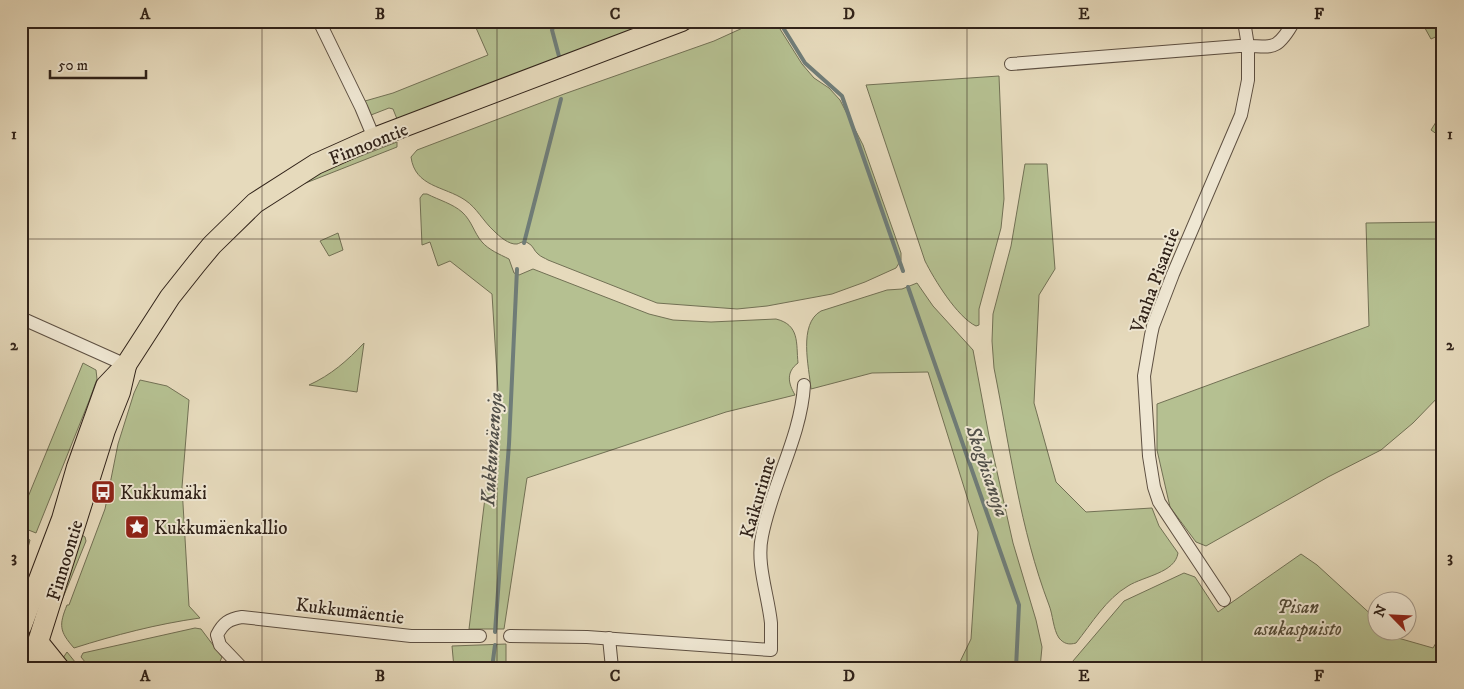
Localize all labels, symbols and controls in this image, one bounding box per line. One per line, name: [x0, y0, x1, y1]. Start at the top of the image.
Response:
text: A: [139, 4, 151, 24]
text: B: [375, 4, 385, 24]
text: C: [610, 4, 620, 24]
text: D: [843, 4, 855, 24]
text: E: [1078, 4, 1090, 24]
text: F: [1314, 4, 1324, 24]
scale bar: [50, 48, 146, 80]
text: 50 m: [58, 56, 88, 75]
street label: Finnoontie: [326, 118, 412, 171]
text: 1: [11, 124, 17, 144]
text: 1: [1447, 124, 1453, 144]
street label: Vanha Pisantie: [1125, 225, 1185, 337]
text: 2: [10, 335, 19, 355]
text: 2: [1446, 335, 1455, 355]
water label: Kukkumäenoja: [476, 391, 509, 508]
water label: Skogbisanoja: [959, 422, 1014, 520]
street label: Kaikurinne: [736, 454, 781, 541]
bus stop icon: Kukkumäki: [90, 479, 116, 505]
place label: Kukkumäki: [120, 482, 207, 505]
place icon: Kukkumäenkallio: [124, 514, 150, 540]
street label: Finnoontie: [42, 517, 89, 604]
place label: Kukkumäenkallio: [154, 517, 287, 540]
text: 3: [11, 547, 17, 567]
text: 3: [1447, 547, 1453, 567]
north arrow: [1366, 592, 1416, 642]
street label: Kukkumäentie: [294, 593, 406, 630]
park label: Pisan asukaspuisto: [1253, 596, 1342, 642]
text: N: [1370, 602, 1392, 620]
text: A: [139, 666, 151, 686]
text: B: [375, 666, 385, 686]
text: C: [610, 666, 620, 686]
text: D: [843, 666, 855, 686]
text: E: [1078, 666, 1090, 686]
text: F: [1314, 666, 1324, 686]

